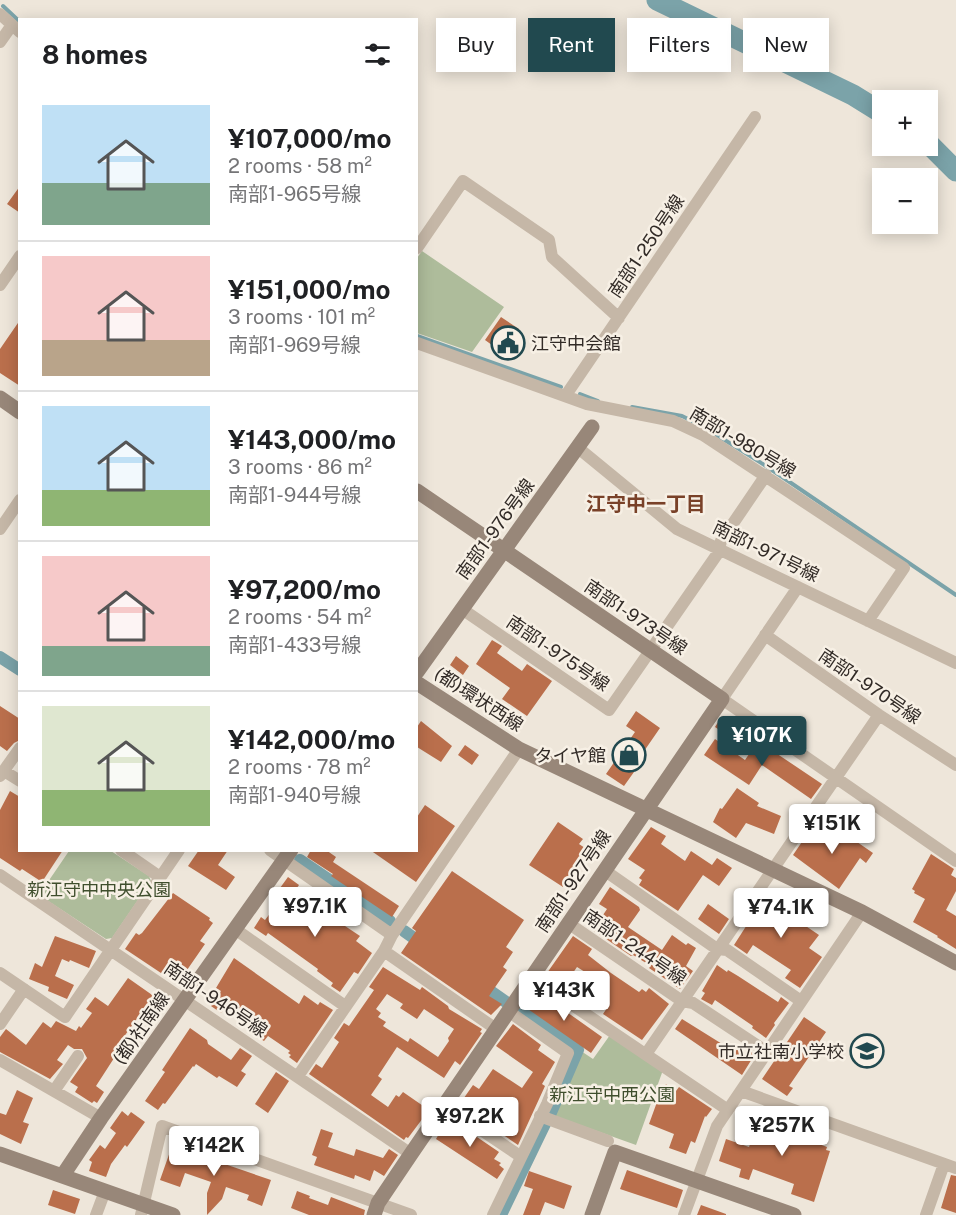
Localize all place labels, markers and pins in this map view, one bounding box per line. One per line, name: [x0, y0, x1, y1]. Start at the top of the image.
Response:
public building icon: 江守中会館: [490, 325, 526, 361]
place label: 江守中会館: [531, 333, 621, 354]
pin: ¥107K: [720, 716, 804, 767]
shop icon: タイヤ館: [611, 737, 647, 773]
place label: タイヤ館: [535, 745, 606, 766]
pin: ¥151K: [790, 804, 874, 855]
pin: ¥97.1K: [266, 887, 364, 938]
pin: ¥74.1K: [732, 888, 830, 939]
pin: ¥143K: [522, 971, 606, 1022]
school or university icon: 市立社南小学校: [849, 1033, 885, 1069]
place label: 市立社南小学校: [718, 1041, 844, 1062]
pin: ¥97.2K: [421, 1097, 519, 1148]
pin: ¥257K: [740, 1106, 824, 1157]
pin: ¥142K: [172, 1126, 256, 1177]

